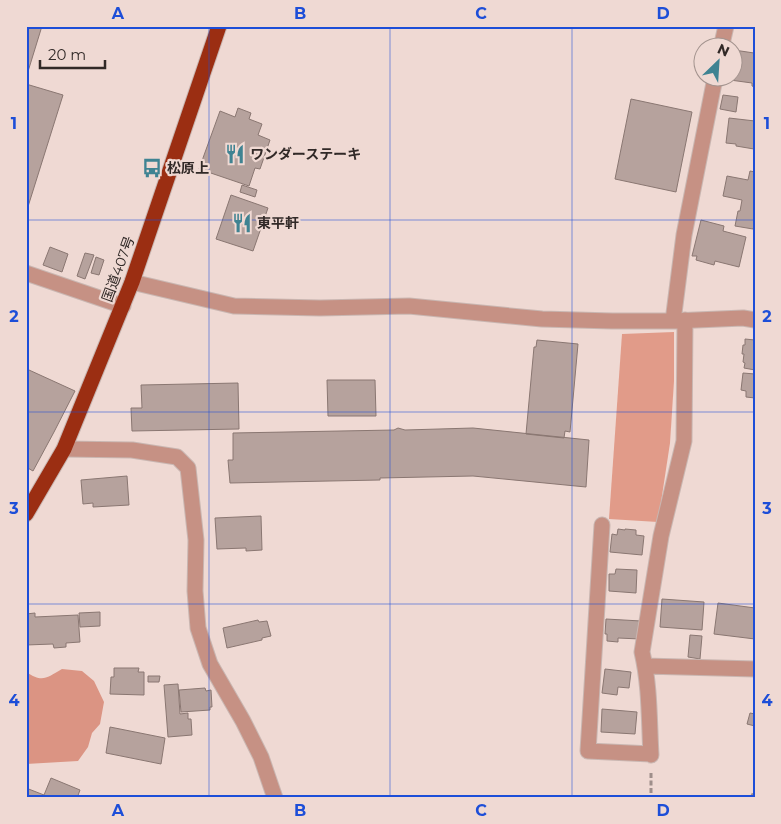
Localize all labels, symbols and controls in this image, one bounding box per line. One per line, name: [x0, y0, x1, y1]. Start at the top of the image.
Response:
text: A: [111, 4, 125, 23]
text: B: [294, 4, 306, 23]
text: C: [475, 4, 487, 23]
text: D: [656, 4, 670, 23]
scale bar: [40, 38, 105, 70]
north arrow: [694, 38, 744, 88]
text: N: [715, 40, 732, 61]
text: 20 m: [48, 45, 86, 64]
text: 1: [11, 114, 17, 133]
text: 1: [764, 114, 770, 133]
restaurant icon: ワンダーステーキ: [224, 143, 246, 165]
place label: ワンダーステーキ: [250, 145, 361, 163]
bus stop icon: 松原上: [141, 157, 163, 179]
place label: 松原上: [167, 159, 209, 177]
restaurant icon: 東平軒: [231, 212, 253, 234]
place label: 東平軒: [257, 214, 299, 232]
street label: 国道407号: [98, 234, 138, 304]
text: 2: [9, 307, 19, 326]
text: 2: [762, 307, 772, 326]
text: 3: [8, 499, 19, 518]
text: 3: [761, 499, 772, 518]
text: 4: [8, 691, 20, 710]
text: 4: [761, 691, 773, 710]
text: A: [111, 801, 125, 820]
text: B: [294, 801, 306, 820]
text: C: [475, 801, 487, 820]
text: D: [656, 801, 670, 820]

